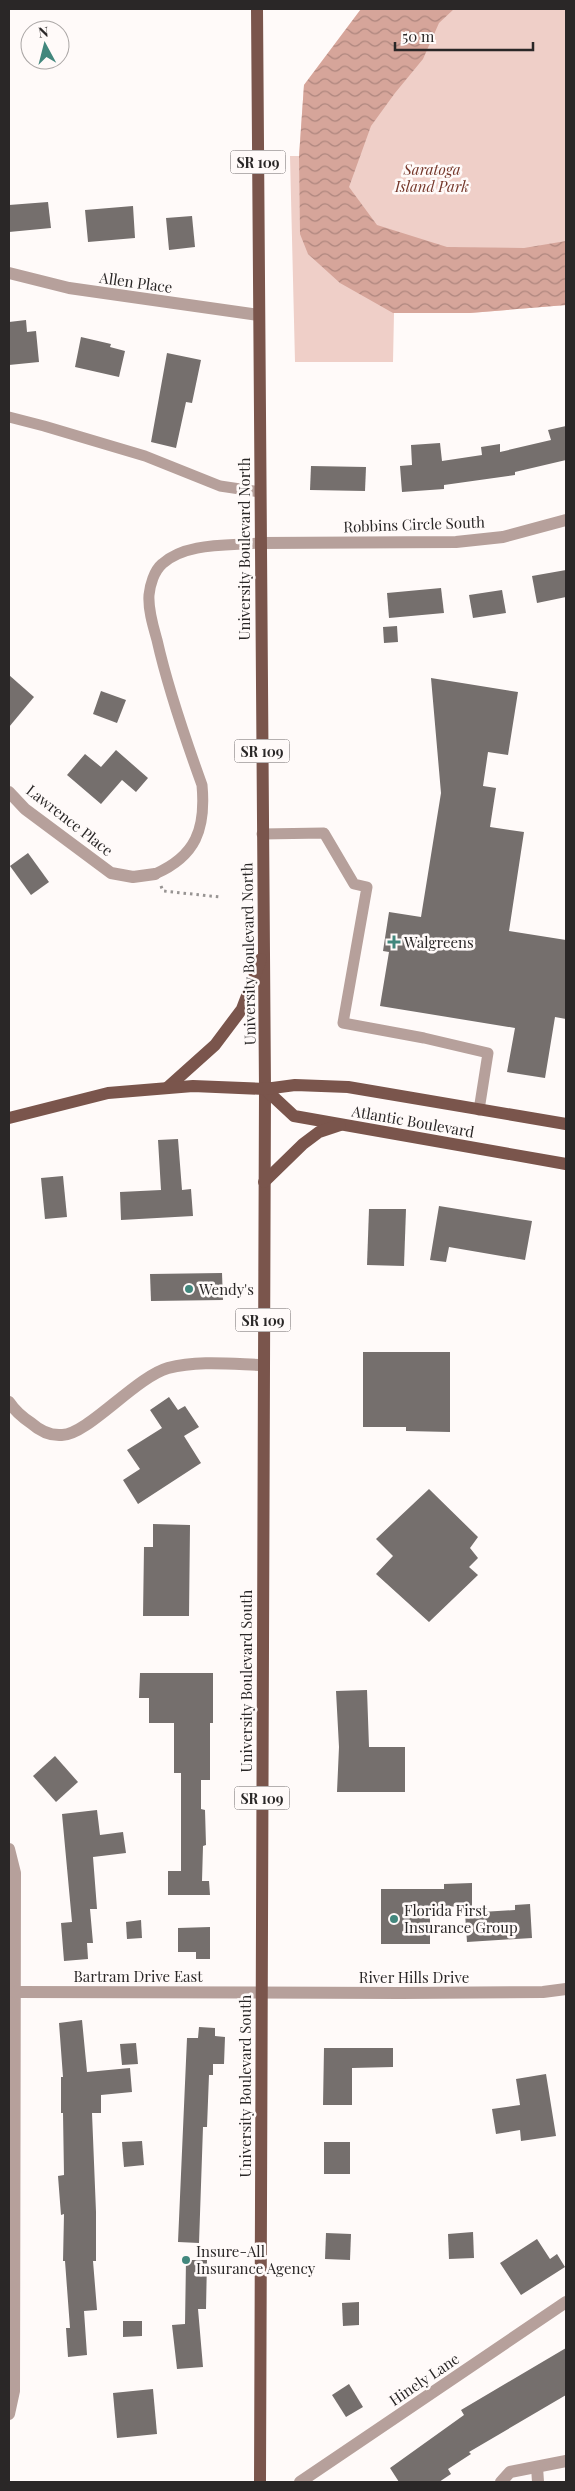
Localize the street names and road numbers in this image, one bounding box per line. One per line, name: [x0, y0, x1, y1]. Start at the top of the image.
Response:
road number: SR 109: [230, 150, 286, 173]
street label: Allen Place: [97, 267, 174, 297]
street label: University Boulevard North: [234, 457, 254, 640]
street label: Robbins Circle South: [343, 512, 485, 536]
road number: SR 109: [234, 739, 290, 762]
street label: Lawrence Place: [23, 780, 117, 860]
street label: University Boulevard North: [236, 862, 260, 1046]
street label: Atlantic Boulevard: [349, 1100, 476, 1142]
road number: SR 109: [236, 1308, 290, 1332]
street label: University Boulevard South: [236, 1589, 256, 1772]
road number: SR 109: [234, 1786, 290, 1810]
street label: Bartram Drive East: [73, 1966, 203, 1986]
street label: River Hills Drive: [359, 1967, 469, 1987]
street label: University Boulevard South: [235, 1994, 255, 2177]
street label: Hinely Lane: [385, 2348, 463, 2410]

